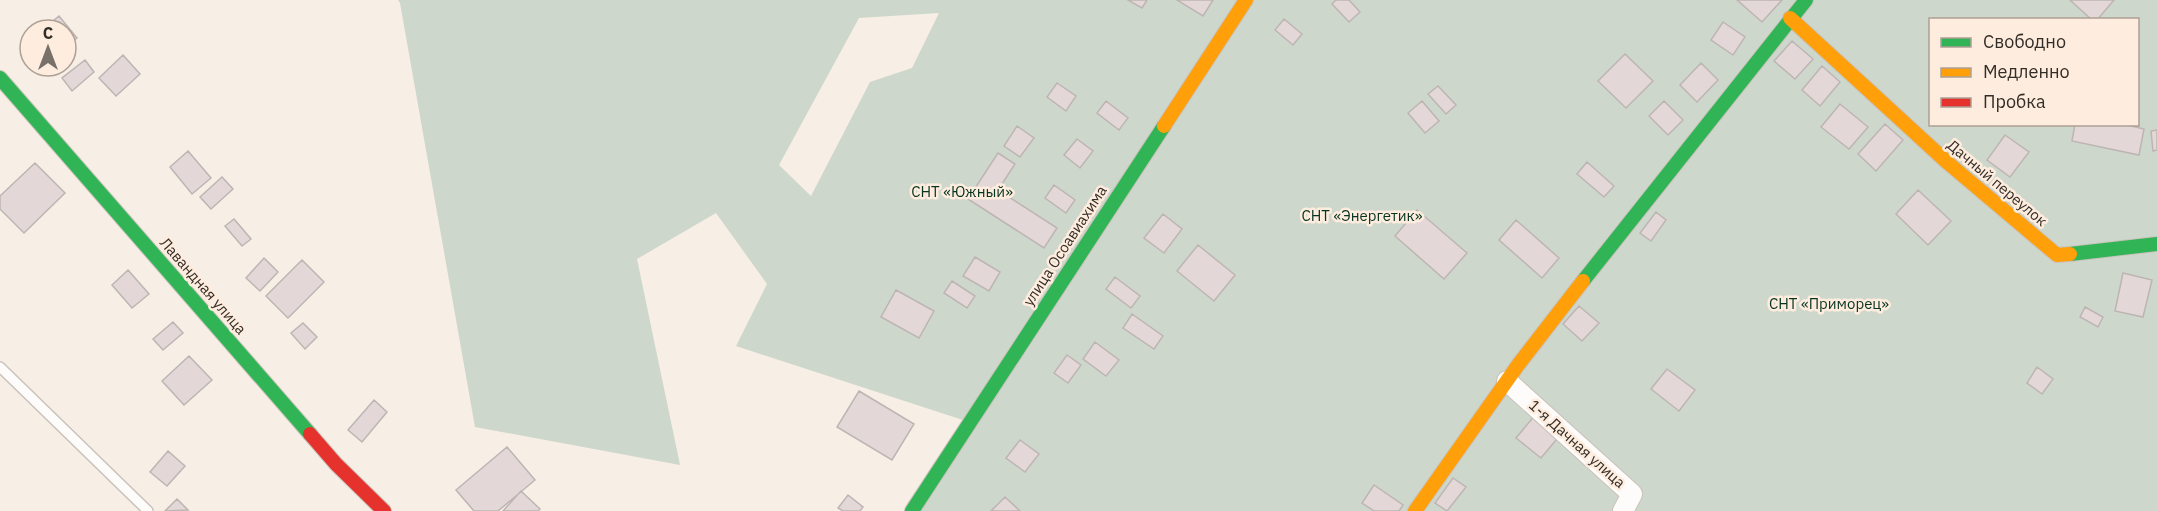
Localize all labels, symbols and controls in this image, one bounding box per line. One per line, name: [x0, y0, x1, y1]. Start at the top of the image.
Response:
north arrow: [18, 18, 78, 78]
legend: [1929, 18, 2139, 126]
text: С: [43, 23, 53, 43]
text: Свободно: [1983, 30, 2066, 53]
text: Медленно: [1983, 60, 2070, 83]
text: Пробка: [1983, 90, 2046, 113]
street label: Дачный переулок: [1943, 135, 2051, 230]
park label: СНТ «Южный»: [911, 182, 1013, 201]
street label: улица Осоавиахима: [1019, 182, 1111, 309]
park label: СНТ «Энергетик»: [1301, 206, 1423, 225]
street label: Лавандная улица: [156, 233, 251, 338]
park label: СНТ «Приморец»: [1769, 294, 1889, 313]
street label: 1-я Дачная улица: [1525, 395, 1629, 492]

